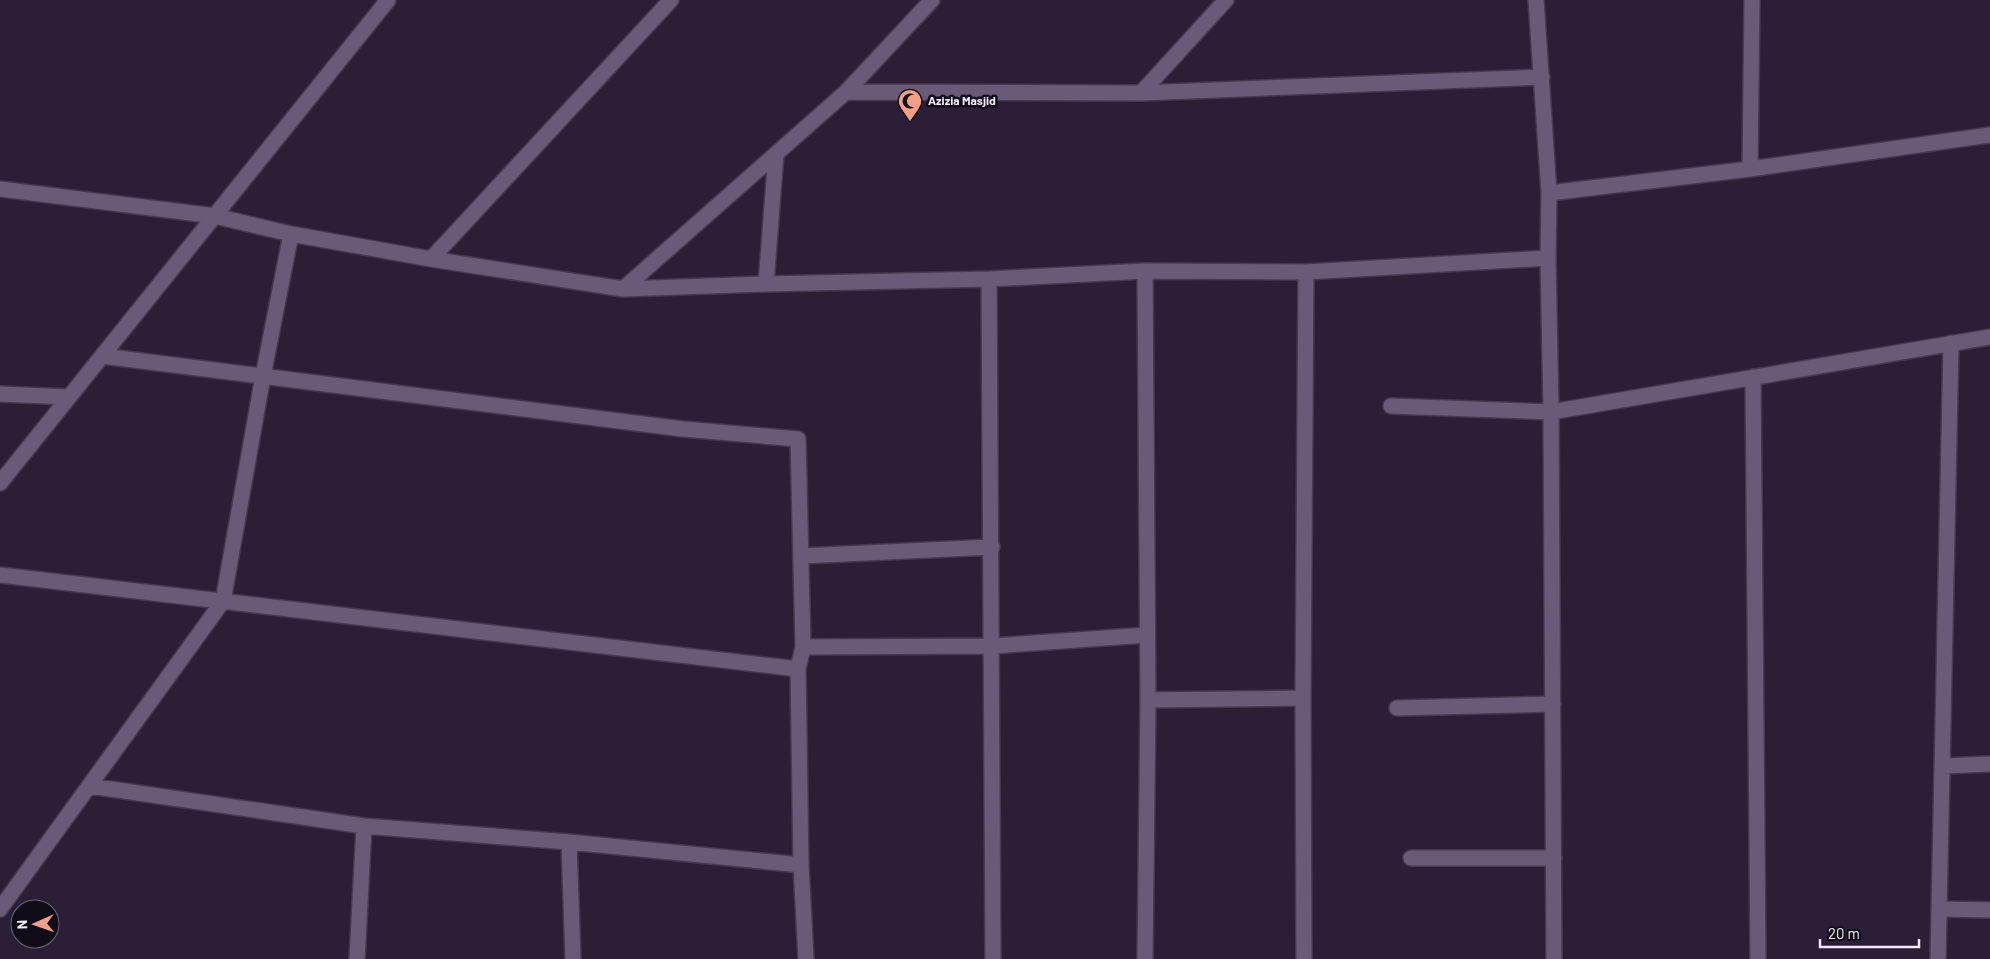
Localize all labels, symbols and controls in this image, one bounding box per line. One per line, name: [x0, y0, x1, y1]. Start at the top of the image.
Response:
mosque icon: Azizia Masjid: [897, 88, 923, 122]
place label: Azizia Masjid: [928, 93, 996, 107]
north arrow: [10, 899, 60, 949]
scale bar: [1820, 916, 1919, 948]
text: N: [13, 920, 30, 929]
text: 20 m: [1828, 924, 1860, 942]

